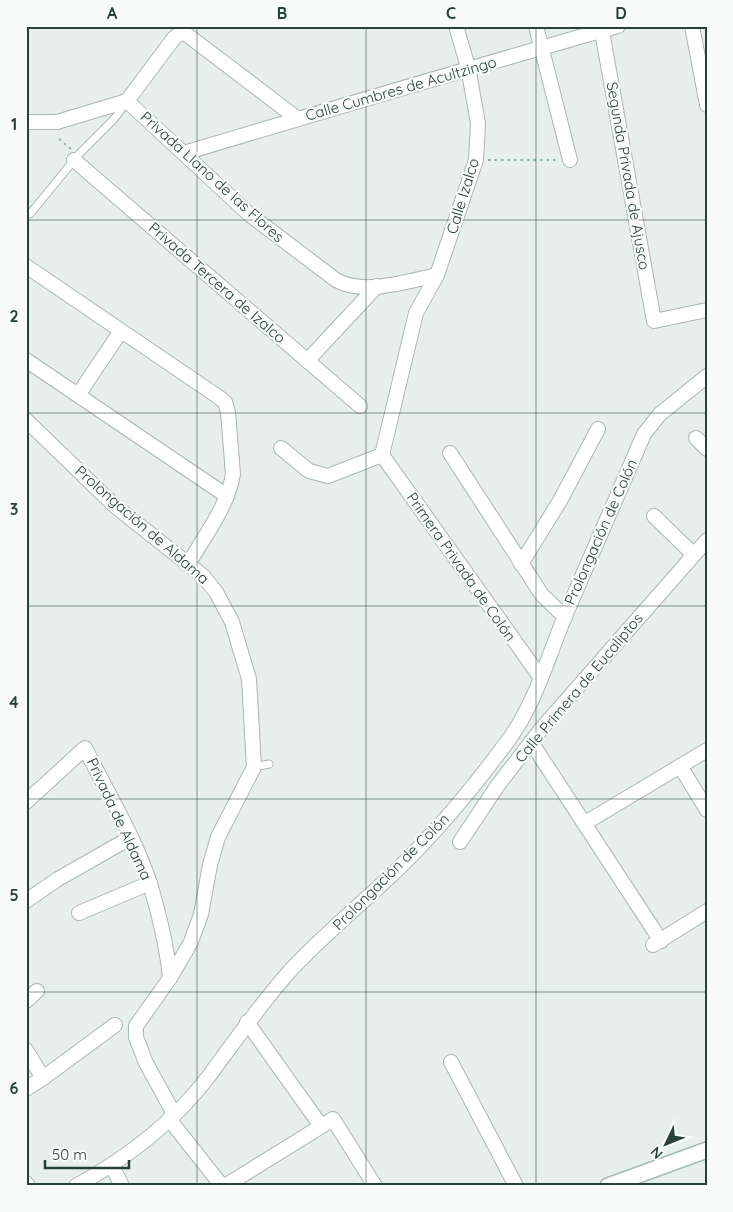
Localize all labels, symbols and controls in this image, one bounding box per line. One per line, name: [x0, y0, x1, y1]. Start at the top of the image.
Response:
text: A: [107, 3, 118, 23]
text: B: [277, 3, 287, 23]
text: C: [446, 3, 456, 23]
text: D: [615, 3, 627, 23]
street label: Calle Cumbres de Acultzingo: [303, 52, 499, 125]
street label: Segunda Privada de Ajusco: [603, 80, 654, 271]
street label: Privada Llano de las Flores: [137, 107, 288, 246]
text: 1: [11, 114, 17, 134]
street label: Calle Izalco: [442, 156, 483, 236]
street label: Privada Tercera de Izalco: [145, 218, 290, 347]
text: 2: [9, 306, 19, 326]
street label: Prolongación de Colón: [560, 456, 641, 608]
street label: Prolongación de Aldama: [71, 461, 213, 588]
street label: Primera Privada de Colón: [403, 488, 520, 645]
text: 3: [10, 499, 18, 519]
street label: Calle Primera de Eucaliptos: [510, 609, 647, 766]
text: 4: [9, 692, 19, 712]
street label: Privada de Aldama: [83, 755, 156, 883]
street label: Prolongación de Colón: [328, 809, 453, 934]
text: 5: [9, 885, 19, 905]
text: 6: [10, 1078, 19, 1098]
north arrow: [640, 1120, 690, 1170]
scale bar: [45, 1137, 129, 1169]
text: N: [646, 1143, 667, 1163]
text: 50 m: [52, 1145, 87, 1164]

